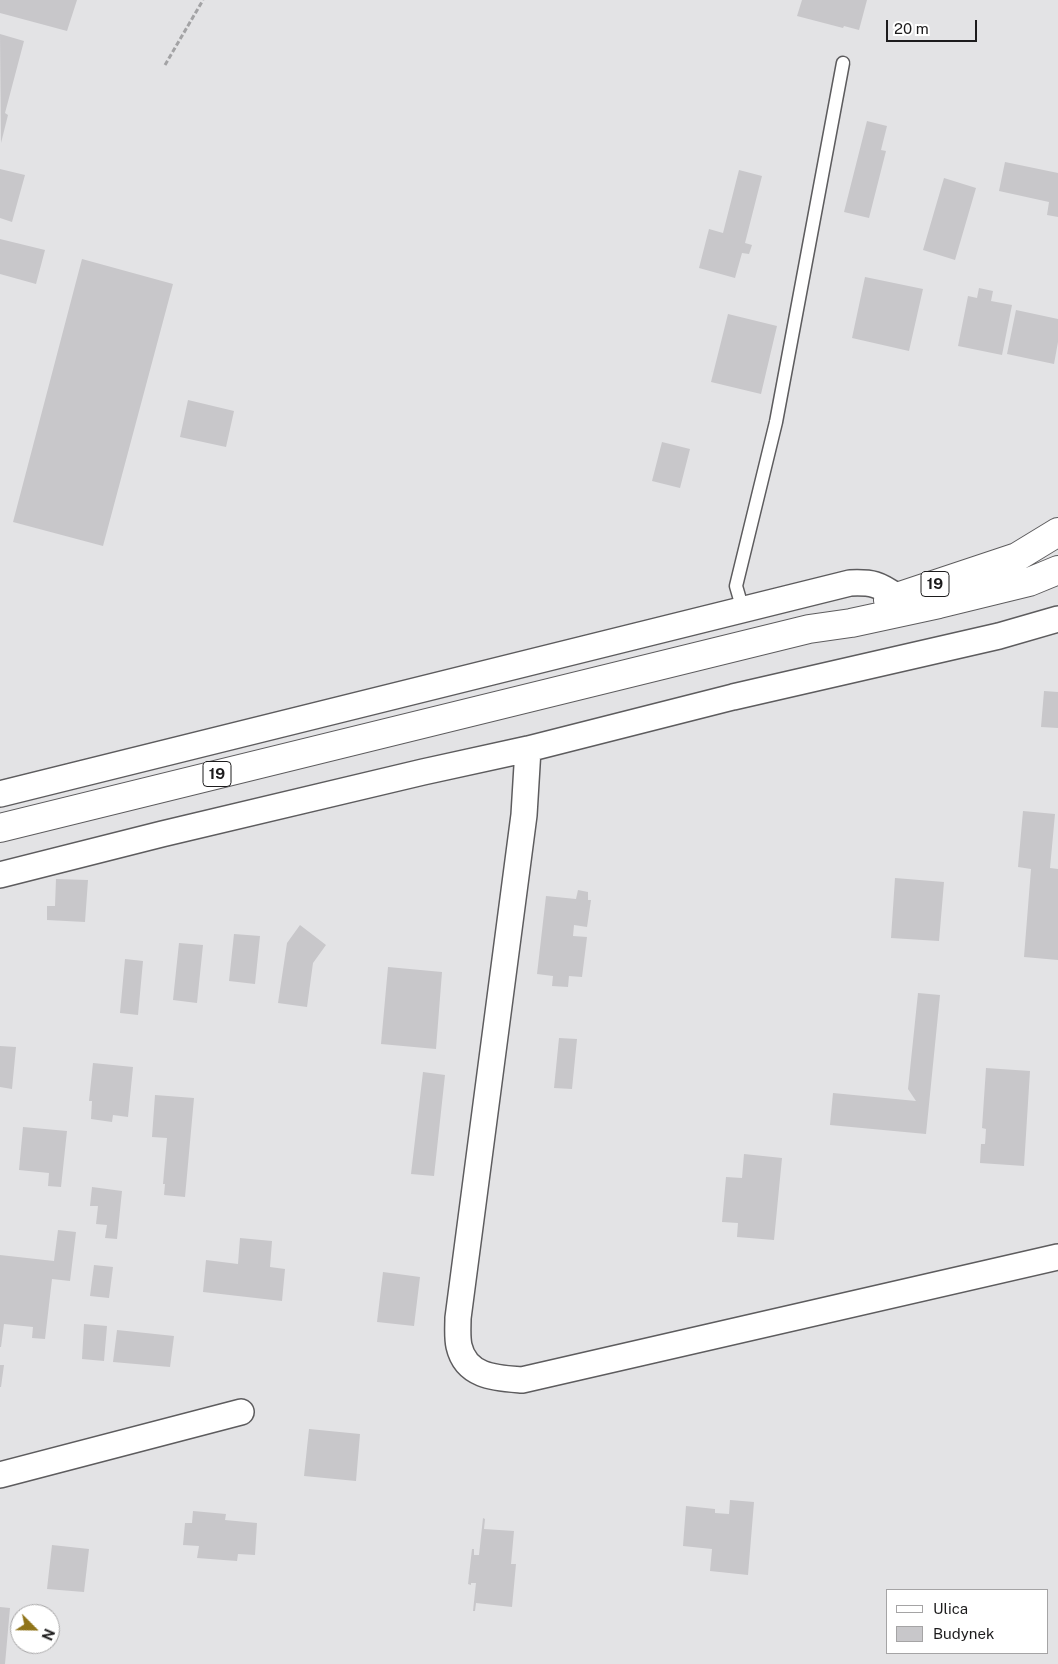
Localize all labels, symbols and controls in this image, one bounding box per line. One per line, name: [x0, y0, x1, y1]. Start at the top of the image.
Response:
scale bar: [888, 10, 979, 42]
text: 20 m: [894, 20, 929, 37]
road number: 19: [921, 572, 949, 596]
road number: 19: [203, 762, 231, 786]
legend: [886, 1589, 1048, 1654]
text: Ulica: [933, 1600, 968, 1617]
north arrow: [10, 1604, 60, 1654]
text: Budynek: [933, 1625, 994, 1642]
text: N: [38, 1626, 57, 1643]

